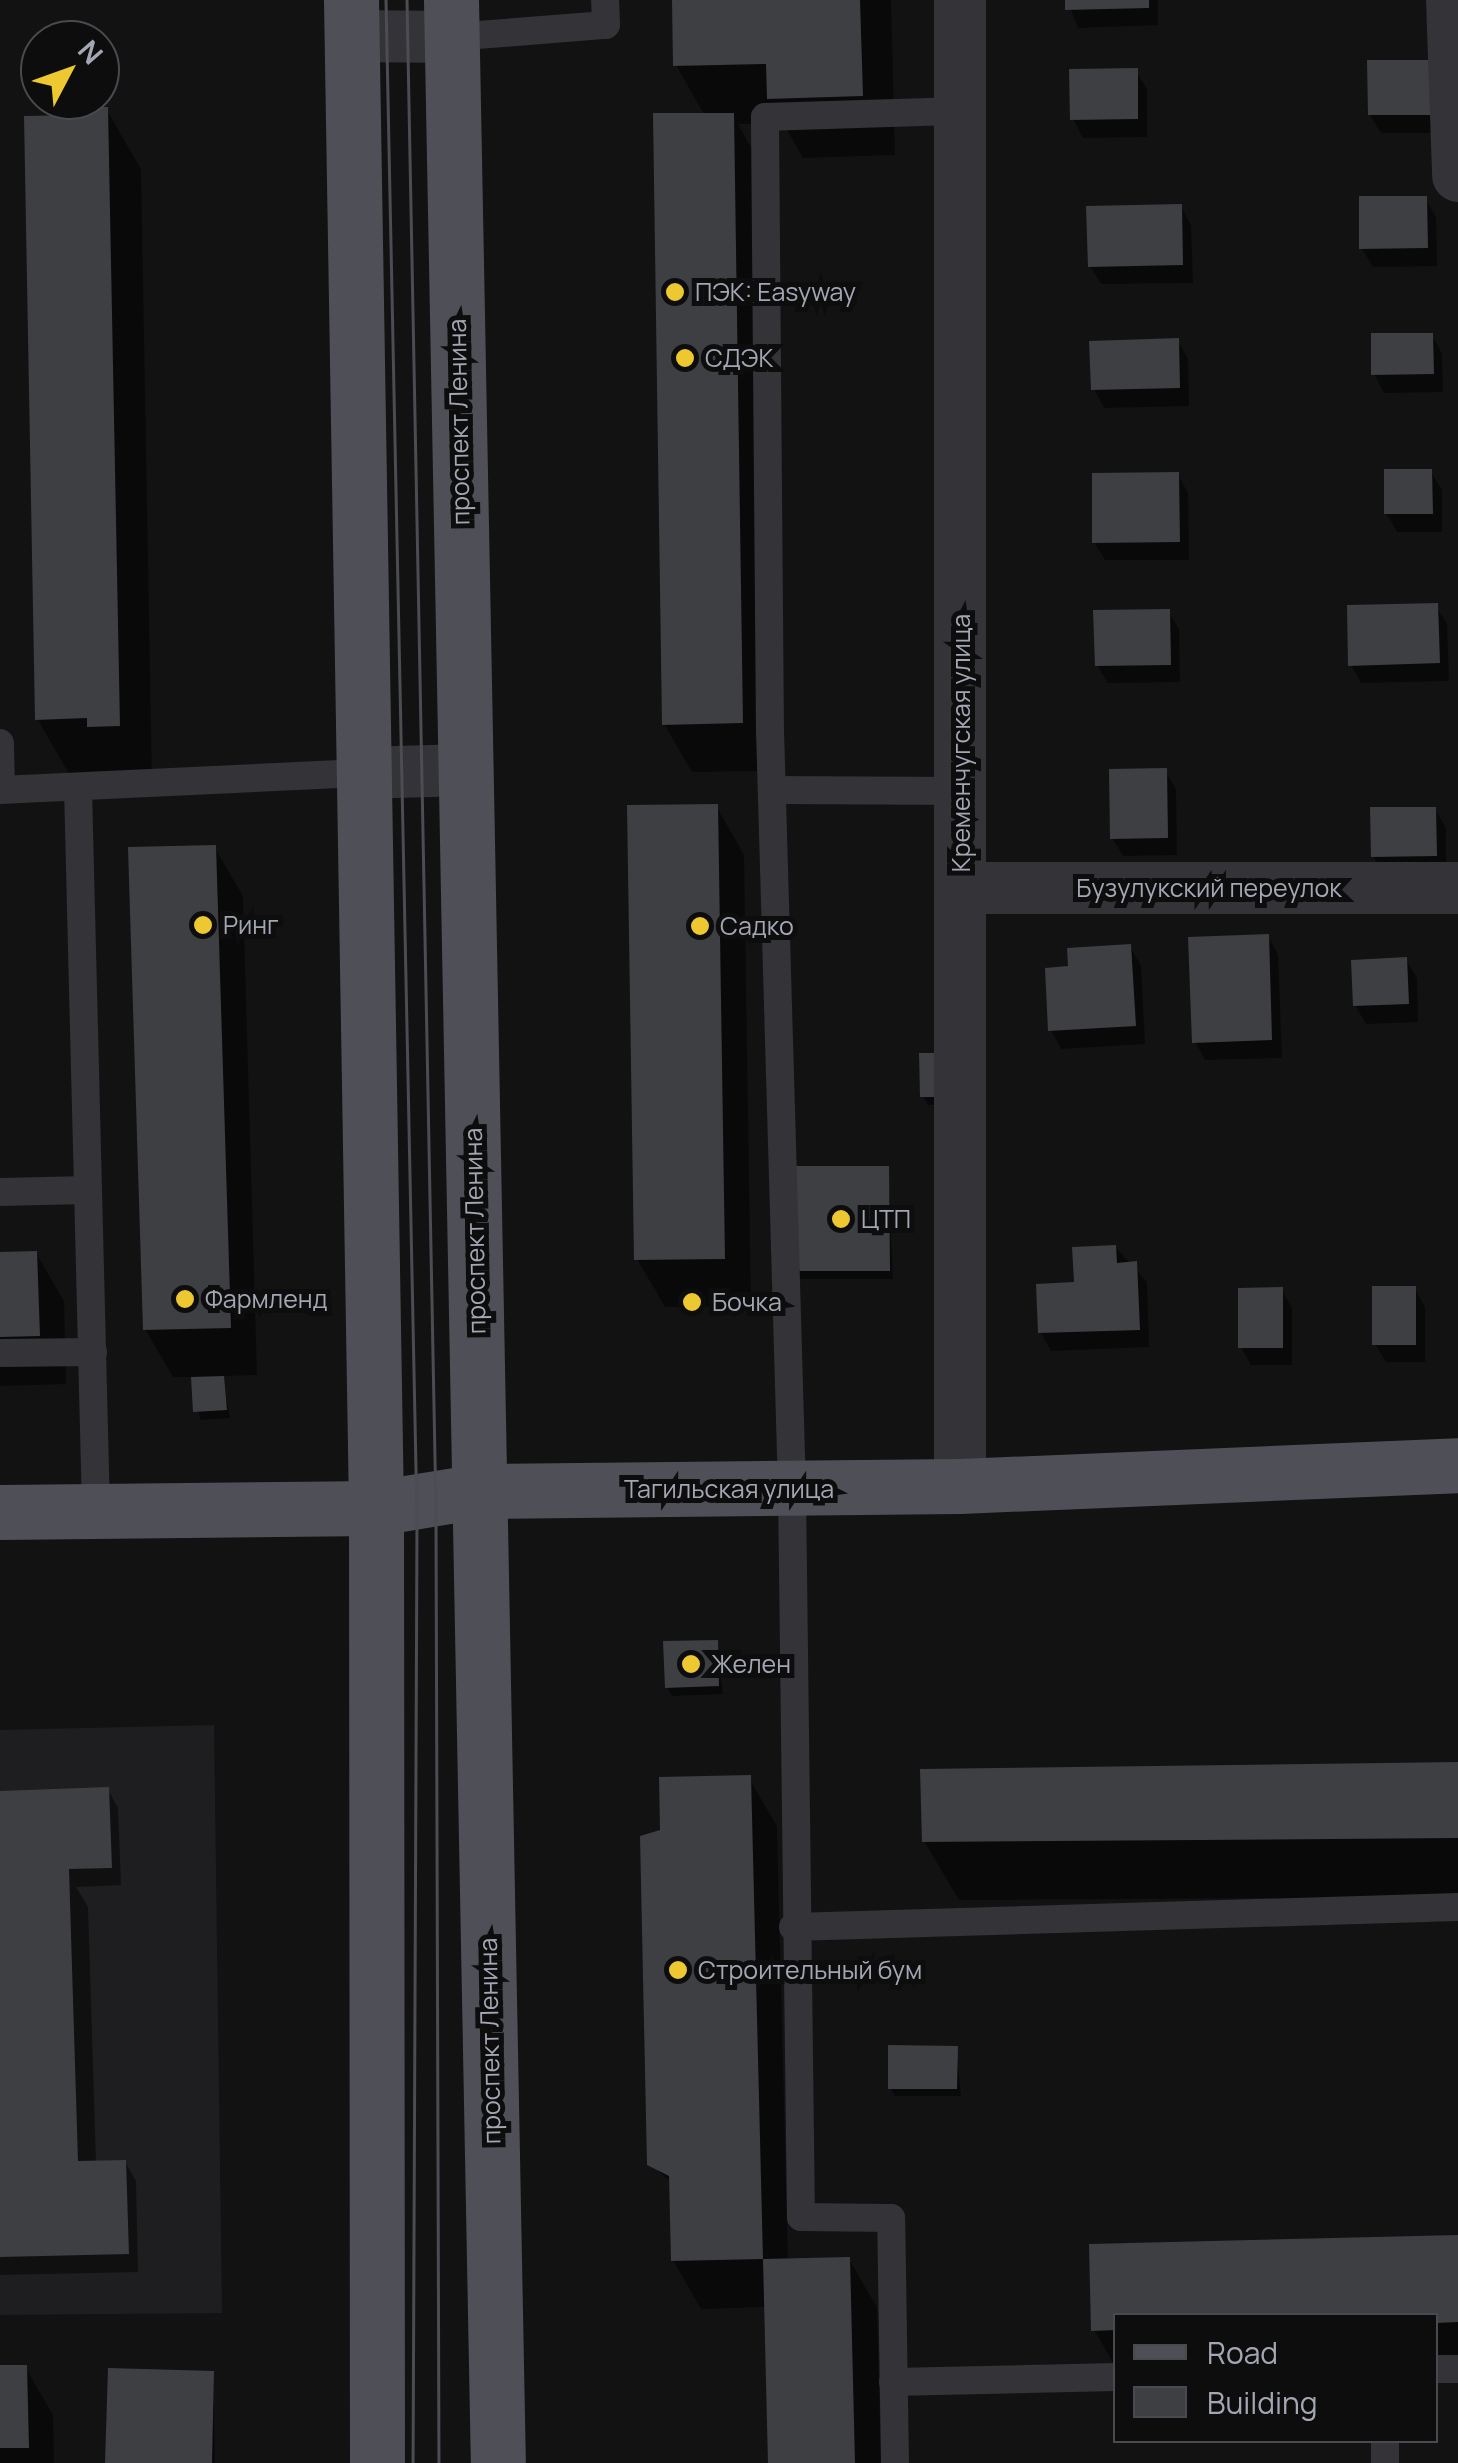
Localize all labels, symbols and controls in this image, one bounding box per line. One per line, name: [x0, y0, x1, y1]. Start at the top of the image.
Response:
north arrow: [20, 20, 120, 120]
text: N: [70, 32, 112, 72]
place label: ПЭК: Easyway: [695, 277, 856, 307]
marker: ПЭК: Easyway: [664, 281, 686, 303]
street label: проспект Ленина: [442, 319, 476, 525]
place label: СДЭК: [705, 343, 773, 373]
marker: СДЭК: [674, 347, 696, 369]
street label: Кременчугская улица: [946, 614, 976, 872]
street label: Бузулукский переулок: [1076, 873, 1342, 903]
place label: Ринг: [223, 910, 279, 940]
place label: Садко: [720, 911, 794, 941]
marker: Ринг: [192, 914, 214, 936]
marker: Садко: [689, 915, 711, 937]
street label: проспект Ленина: [458, 1128, 492, 1334]
place label: ЦТП: [861, 1204, 911, 1234]
marker: ЦТП: [830, 1208, 852, 1230]
place label: Фармленд: [205, 1284, 327, 1314]
place label: Бочка: [712, 1287, 782, 1317]
marker: Фармленд: [174, 1288, 196, 1310]
marker: Бочка: [681, 1291, 703, 1313]
street label: Тагильская улица: [624, 1474, 834, 1504]
place label: Желен: [711, 1649, 791, 1679]
marker: Желен: [680, 1653, 702, 1675]
street label: проспект Ленина: [473, 1938, 507, 2144]
place label: Строительный бум: [698, 1955, 922, 1985]
marker: Строительный бум: [667, 1959, 689, 1981]
legend: [1113, 2313, 1438, 2443]
text: Road: [1207, 2332, 1278, 2373]
text: Building: [1207, 2382, 1318, 2423]

